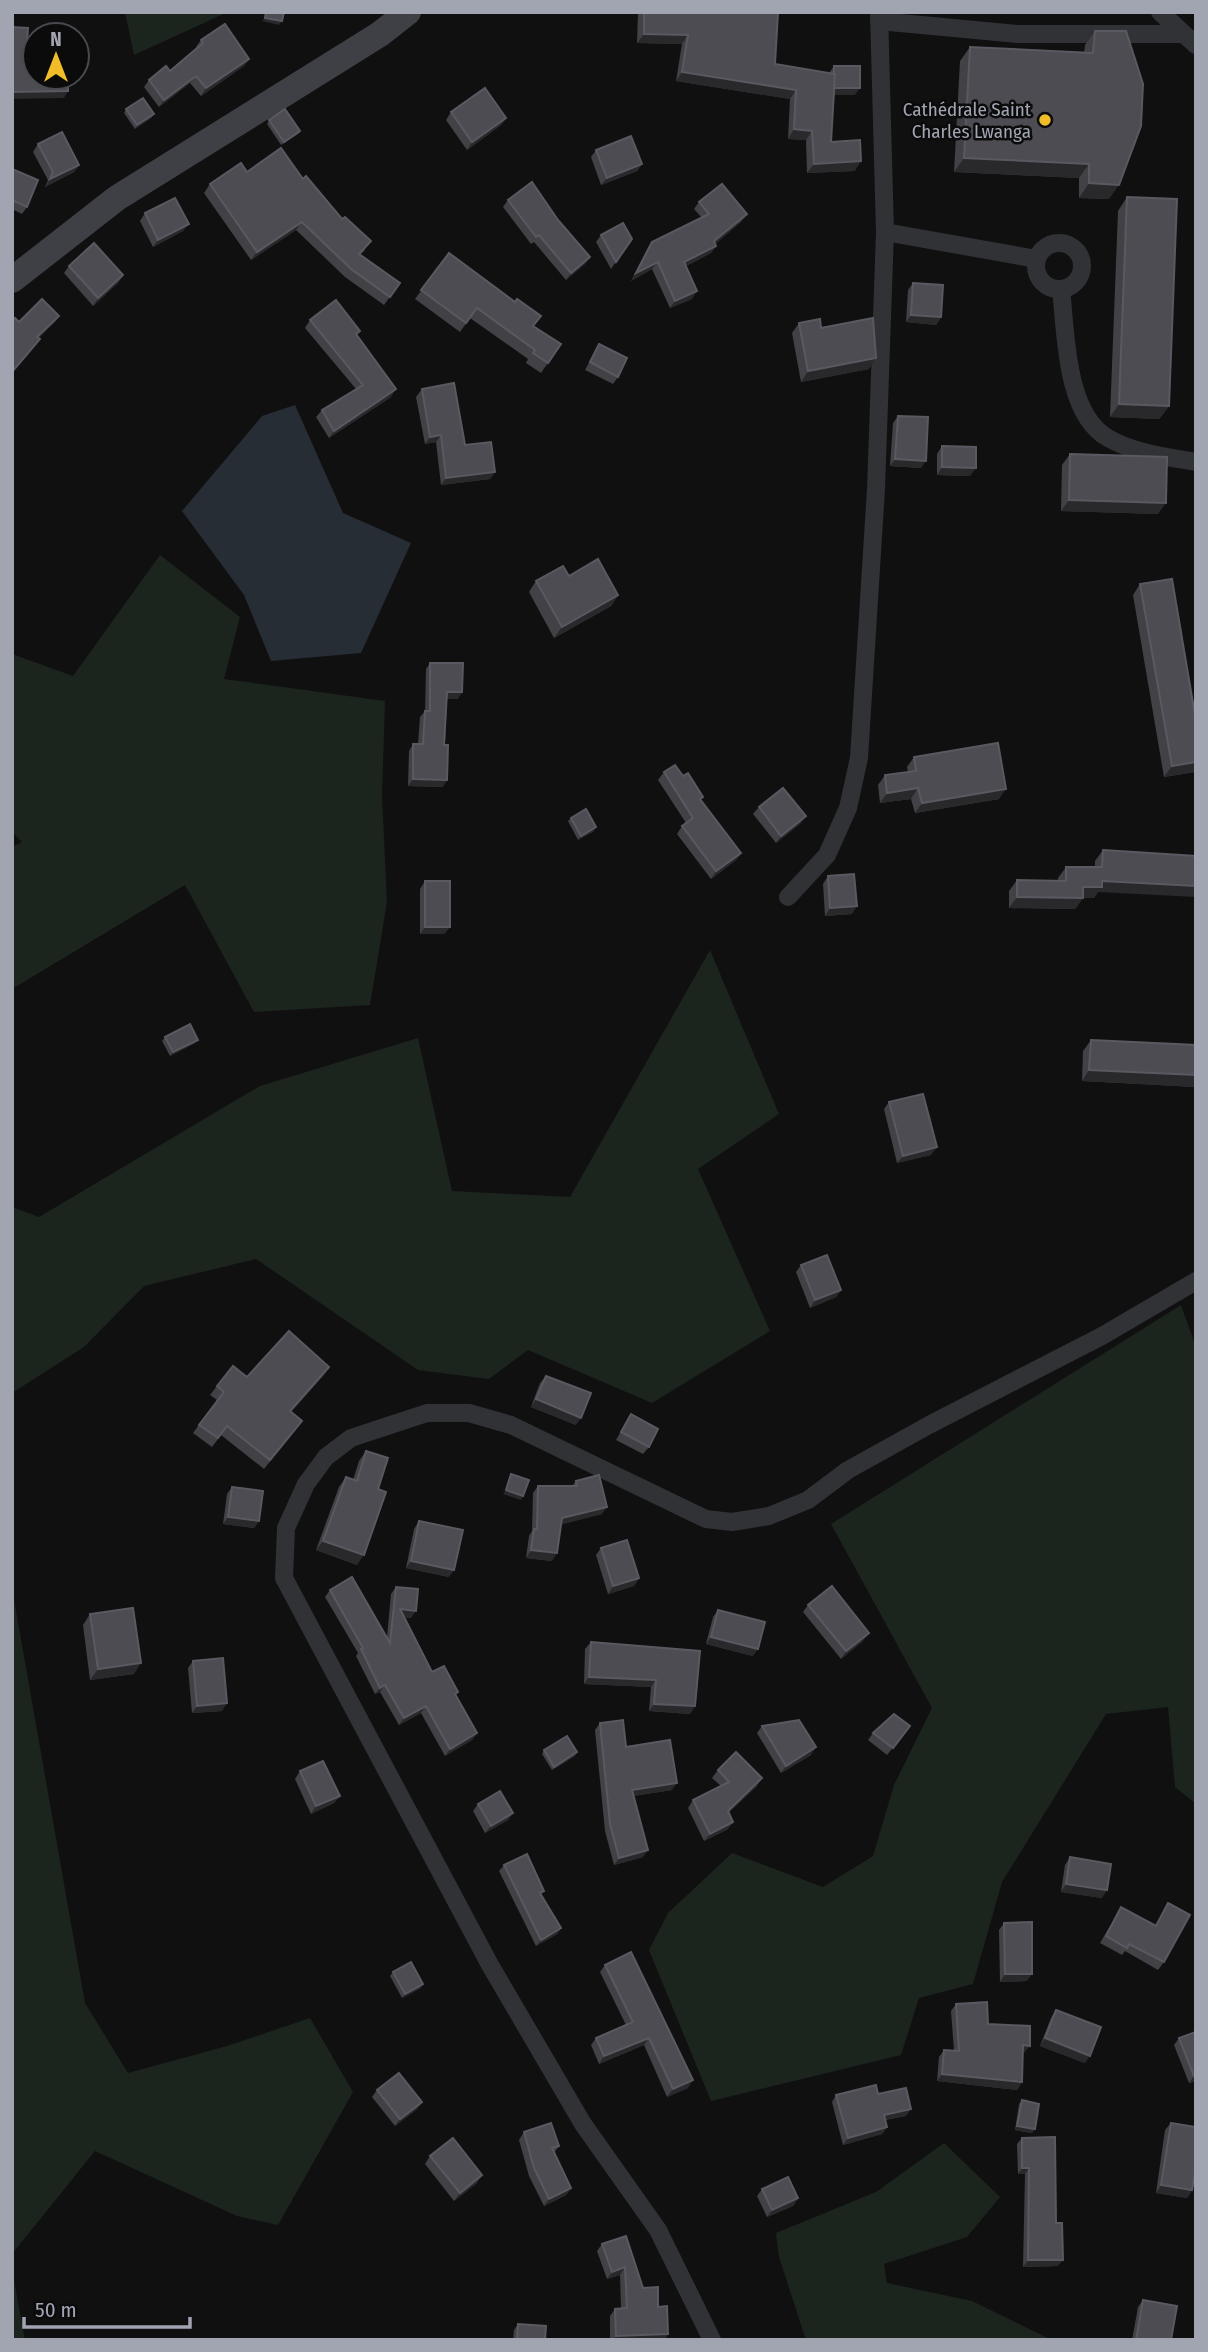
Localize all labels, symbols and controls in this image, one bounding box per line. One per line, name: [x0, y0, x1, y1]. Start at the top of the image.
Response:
north arrow: [21, 21, 91, 91]
text: N: [50, 28, 62, 51]
place label: Cathédrale Saint Charles Lwanga: [903, 98, 1032, 143]
marker: Cathédrale Saint Charles Lwanga: [1037, 112, 1053, 128]
scale bar: [24, 2286, 191, 2330]
text: 50 m: [35, 2297, 77, 2323]

